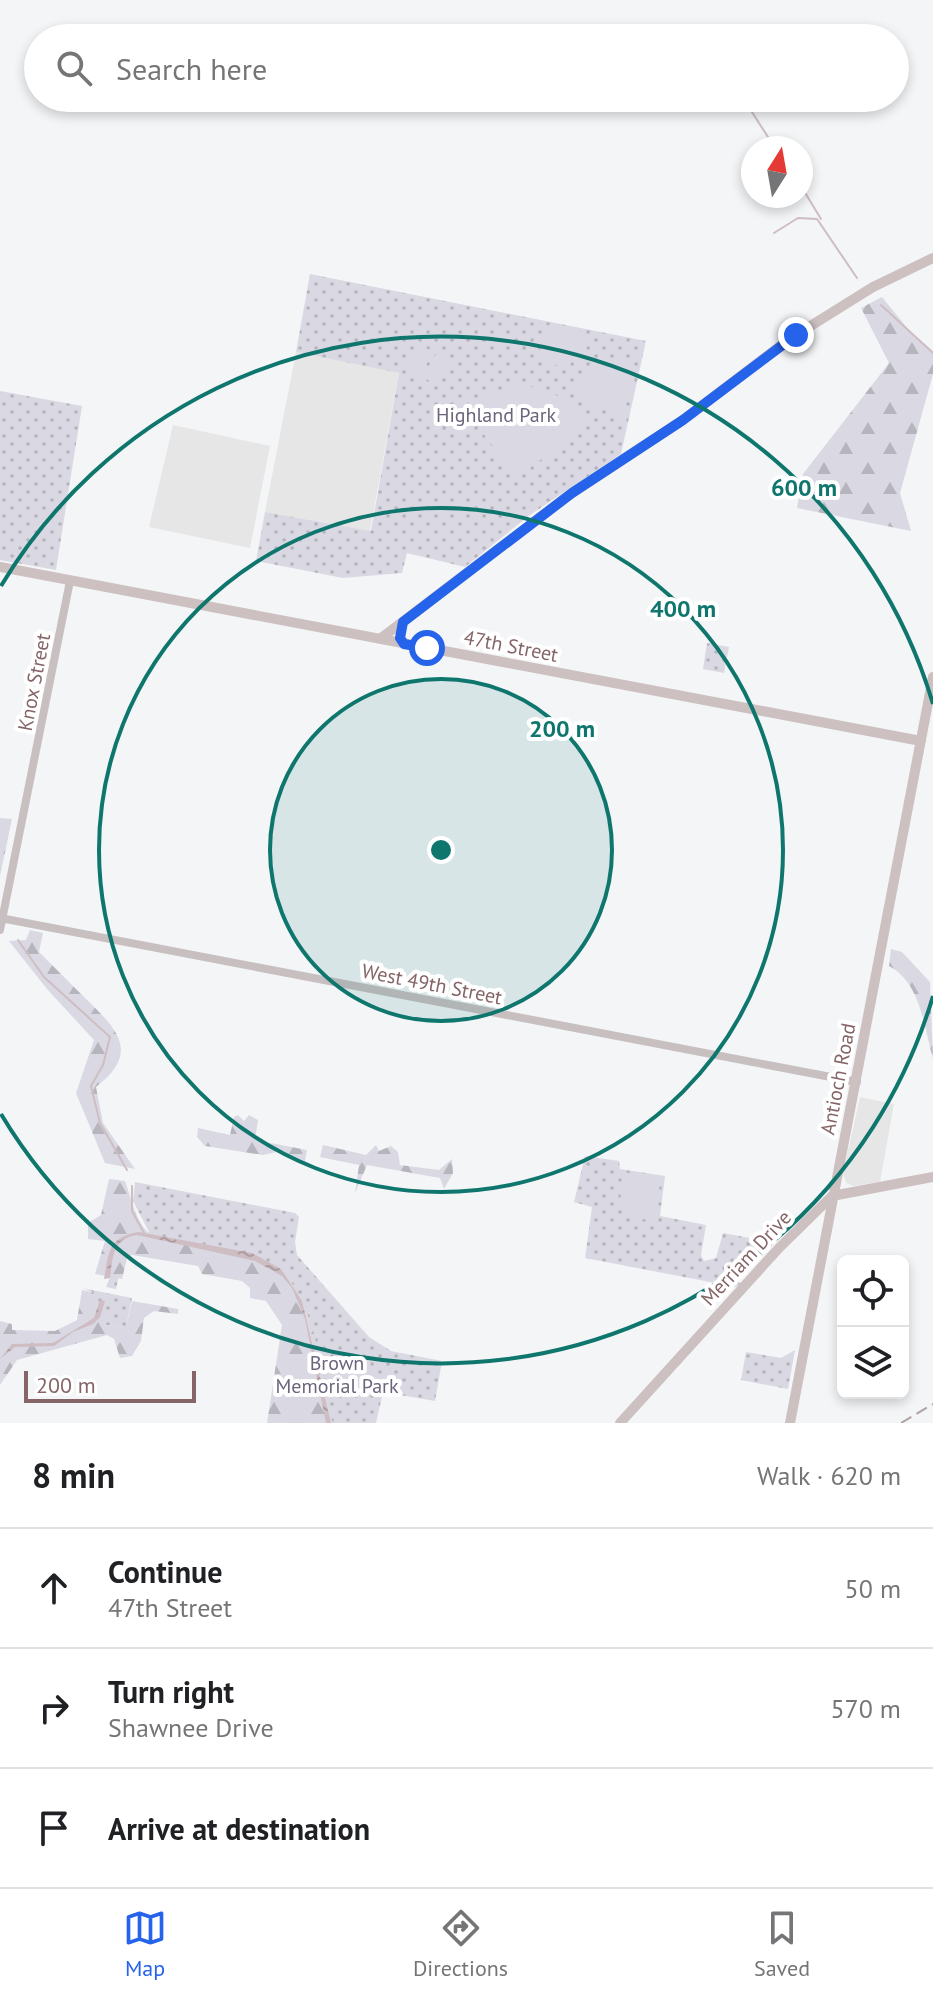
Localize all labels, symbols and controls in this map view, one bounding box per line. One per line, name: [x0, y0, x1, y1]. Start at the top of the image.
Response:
search box: [24, 24, 909, 112]
icon: search: [52, 46, 96, 90]
text: Search here: [116, 49, 267, 88]
north arrow: [741, 136, 813, 208]
route end: [778, 317, 814, 353]
park label: Highland Park: [436, 402, 556, 428]
text: 600 m: [771, 472, 837, 503]
text: 400 m: [650, 593, 716, 624]
street label: 47th Street: [462, 624, 561, 668]
route start: [409, 630, 445, 666]
street label: Knox Street: [12, 631, 56, 733]
text: 200 m: [529, 713, 595, 744]
centre of rings: [427, 836, 455, 864]
street label: West 49th Street: [360, 958, 505, 1010]
street label: Antioch Road: [814, 1021, 862, 1137]
street label: Merriam Drive: [695, 1205, 797, 1311]
map controls: [837, 1255, 909, 1399]
button: locate: [837, 1255, 909, 1327]
button: layers: [837, 1327, 909, 1399]
park label: Brown Memorial Park: [276, 1350, 399, 1399]
scale bar: [24, 1367, 196, 1403]
text: 200 m: [36, 1371, 96, 1399]
text: 8 min: [32, 1453, 115, 1497]
text: Walk · 620 m: [757, 1459, 901, 1492]
text: Continue: [108, 1552, 222, 1591]
icon: ahead: [32, 1566, 76, 1610]
text: 50 m: [845, 1572, 901, 1605]
text: 47th Street: [108, 1591, 232, 1624]
text: Turn right: [108, 1672, 234, 1711]
icon: right: [32, 1686, 76, 1730]
text: 570 m: [830, 1692, 901, 1725]
text: Shawnee Drive: [108, 1711, 274, 1744]
icon: arrive: [32, 1806, 76, 1850]
text: Arrive at destination: [108, 1809, 370, 1848]
tab: Map: [123, 1906, 167, 1982]
tab: Directions: [413, 1906, 508, 1982]
tab: Saved: [754, 1906, 810, 1982]

